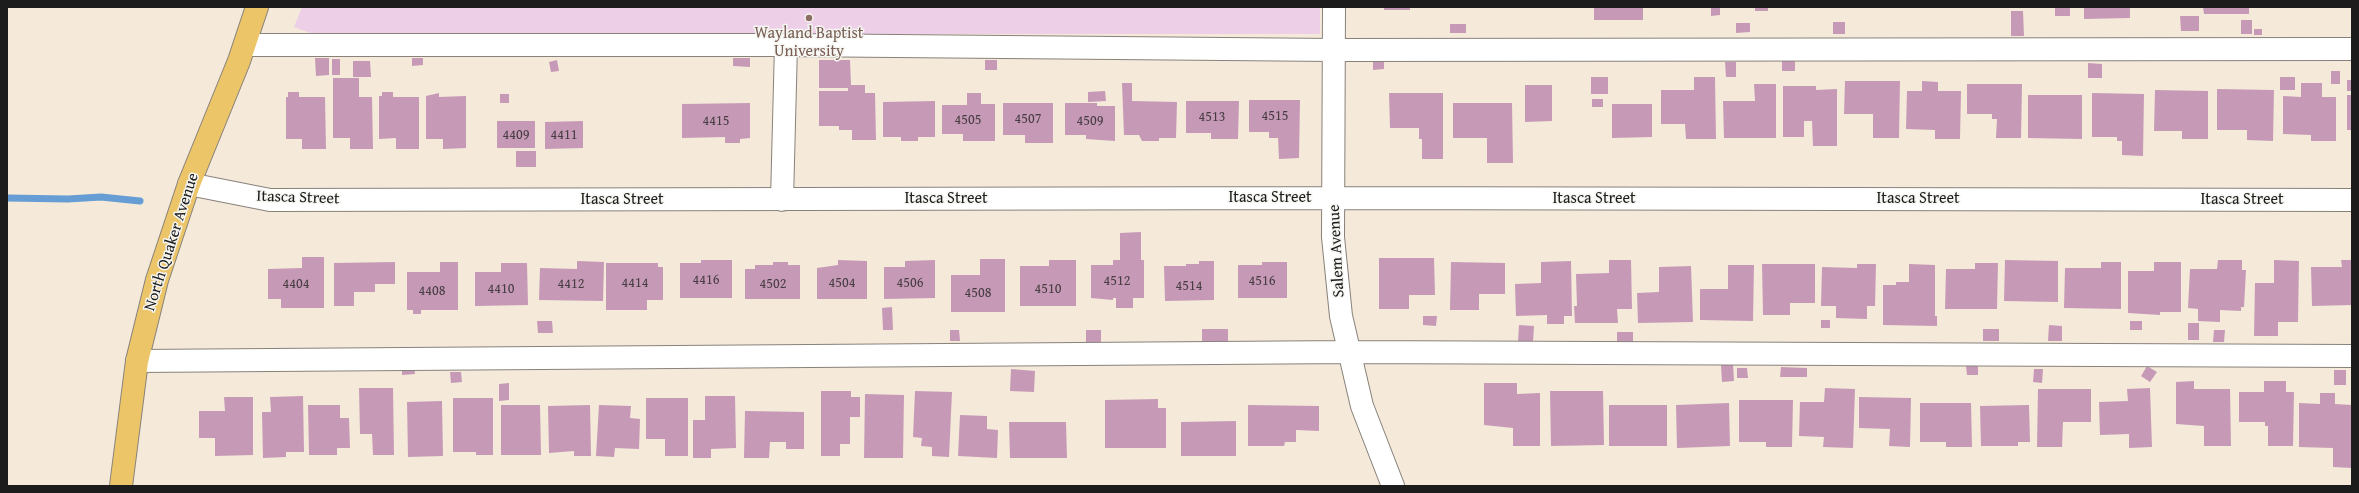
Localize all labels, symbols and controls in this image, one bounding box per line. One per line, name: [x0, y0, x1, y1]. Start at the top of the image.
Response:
marker: Wayland Baptist University: [804, 13, 814, 23]
place label: Wayland Baptist University: [754, 24, 864, 62]
house number: 4515: [1262, 108, 1288, 124]
house number: 4513: [1199, 109, 1225, 125]
house number: 4507: [1015, 111, 1041, 127]
house number: 4505: [955, 112, 981, 128]
house number: 4415: [703, 113, 729, 129]
house number: 4509: [1077, 113, 1103, 129]
house number: 4409: [503, 127, 529, 143]
house number: 4411: [551, 127, 577, 143]
street label: North Quaker Avenue: [141, 171, 203, 313]
street label: Itasca Street: [256, 187, 340, 209]
street label: Itasca Street: [1228, 188, 1312, 208]
street label: Itasca Street: [904, 189, 988, 209]
street label: Itasca Street: [1552, 189, 1636, 209]
street label: Itasca Street: [1876, 189, 1960, 209]
street label: Itasca Street: [580, 190, 664, 210]
street label: Itasca Street: [2200, 190, 2284, 210]
street label: Salem Avenue: [1325, 204, 1349, 298]
house number: 4416: [693, 272, 719, 288]
house number: 4512: [1104, 273, 1130, 289]
house number: 4516: [1249, 273, 1275, 289]
house number: 4414: [622, 275, 648, 291]
house number: 4504: [829, 275, 855, 291]
house number: 4506: [897, 275, 923, 291]
house number: 4404: [283, 276, 309, 292]
house number: 4412: [558, 276, 584, 292]
house number: 4502: [760, 276, 786, 292]
house number: 4514: [1176, 278, 1202, 294]
house number: 4410: [488, 281, 514, 297]
house number: 4510: [1035, 281, 1061, 297]
house number: 4408: [419, 283, 445, 299]
house number: 4508: [965, 285, 991, 301]

